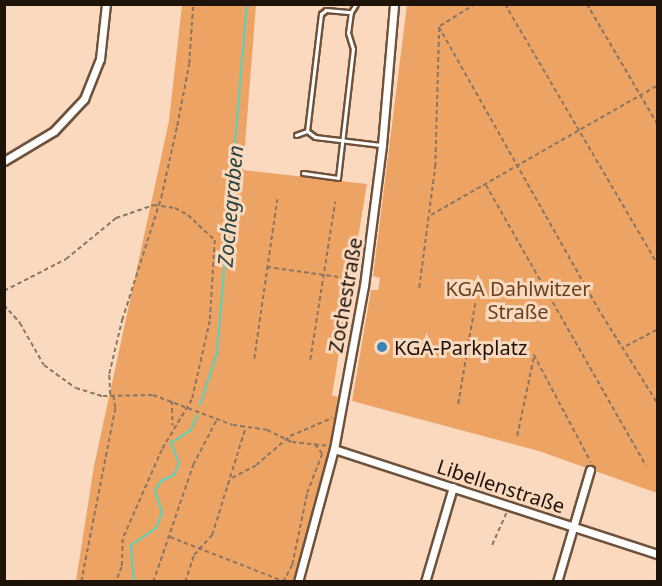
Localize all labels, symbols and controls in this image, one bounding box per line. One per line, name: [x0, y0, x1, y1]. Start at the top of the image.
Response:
water label: Zochegraben: [212, 144, 248, 268]
street label: Zochestraße: [323, 236, 367, 354]
park label: KGA Dahlwitzer Straße: [446, 277, 590, 324]
place label: KGA-Parkplatz: [394, 335, 527, 359]
marker: KGA-Parkplatz: [375, 340, 389, 354]
street label: Libellenstraße: [434, 454, 568, 518]

